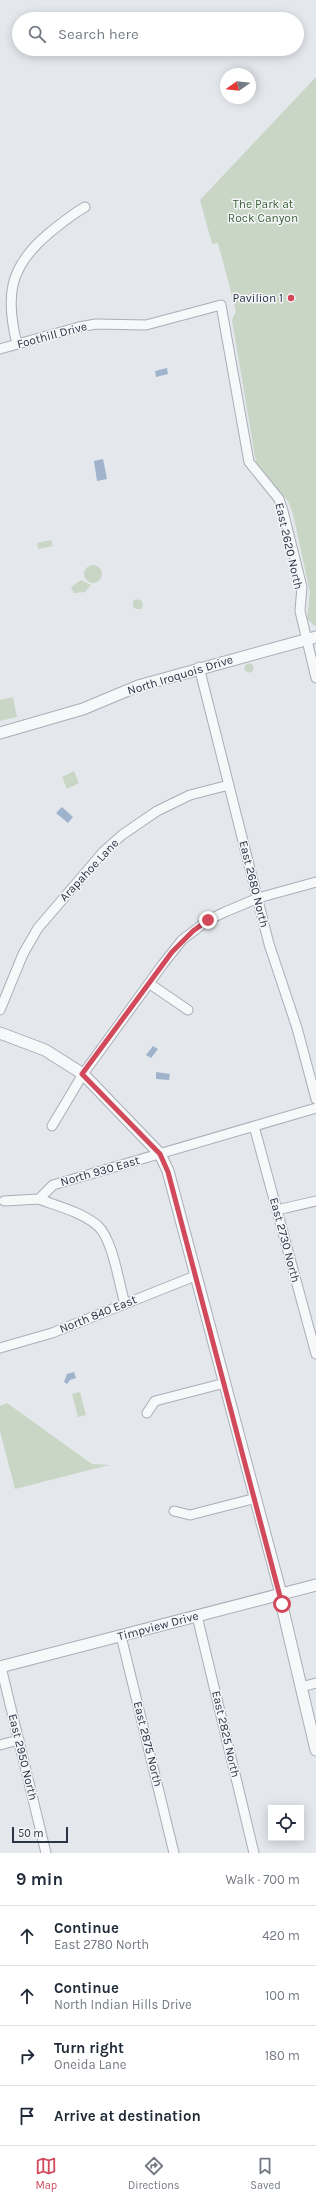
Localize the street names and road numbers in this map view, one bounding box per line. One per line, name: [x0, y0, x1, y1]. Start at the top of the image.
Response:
street label: Foothill Drive: [15, 319, 89, 351]
street label: East 2620 North: [272, 501, 306, 591]
street label: North Iroquois Drive: [126, 652, 234, 698]
street label: Arapahoe Lane: [57, 836, 121, 904]
street label: East 2680 North: [236, 839, 272, 929]
street label: North 930 East: [59, 1153, 142, 1189]
street label: East 2730 North: [267, 1196, 303, 1284]
street label: North 840 East: [57, 1292, 139, 1336]
street label: Timpview Drive: [116, 1608, 200, 1644]
street label: East 2825 North: [209, 1689, 243, 1779]
street label: East 2875 North: [131, 1700, 165, 1788]
street label: East 2950 North: [5, 1712, 41, 1802]

